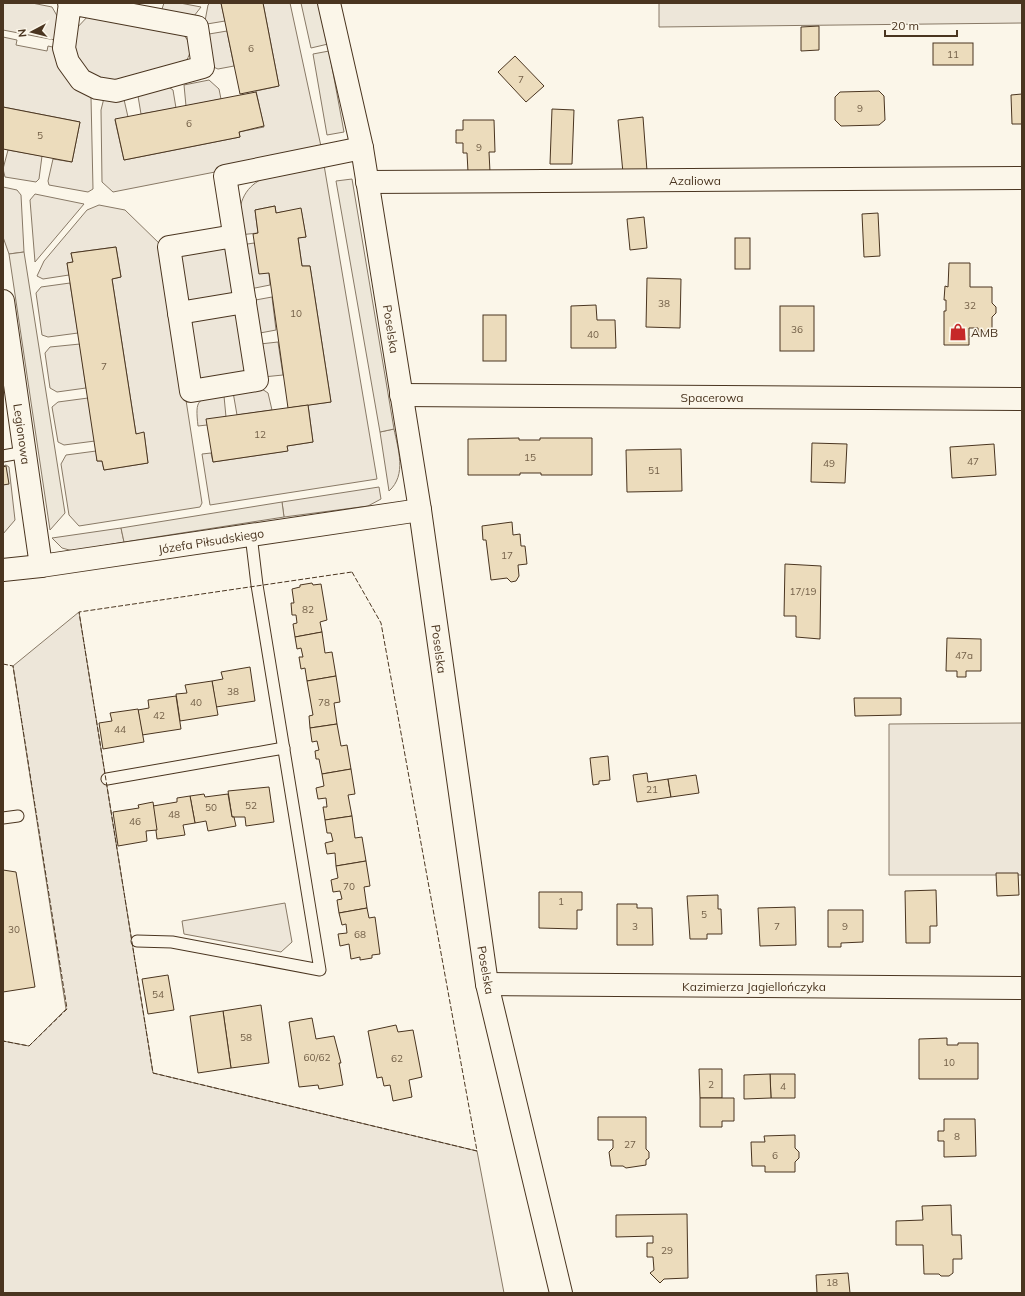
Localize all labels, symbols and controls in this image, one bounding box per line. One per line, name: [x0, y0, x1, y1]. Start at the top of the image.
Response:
north arrow: [12, 12, 52, 52]
scale bar: [885, 12, 957, 38]
text: 20 m: [891, 18, 919, 33]
text: N: [15, 28, 30, 38]
house number: 6: [248, 42, 254, 55]
house number: 11: [947, 48, 959, 61]
house number: 7: [518, 73, 524, 86]
house number: 9: [857, 102, 863, 115]
house number: 6: [186, 117, 192, 130]
house number: 5: [37, 129, 43, 142]
house number: 9: [476, 141, 482, 154]
street label: Azaliowa: [669, 173, 721, 188]
house number: 38: [658, 297, 670, 310]
house number: 32: [964, 299, 976, 312]
street label: Poselska: [380, 304, 402, 354]
house number: 10: [290, 307, 302, 320]
shop icon: AMB: [948, 322, 968, 342]
house number: 36: [791, 323, 803, 336]
place label: AMB: [971, 325, 998, 340]
house number: 40: [587, 328, 599, 341]
house number: 7: [101, 360, 107, 373]
street label: Spacerowa: [681, 390, 743, 405]
street label: Legionowa: [10, 403, 34, 465]
house number: 12: [254, 428, 266, 441]
house number: 15: [524, 451, 536, 464]
house number: 47: [967, 455, 979, 468]
house number: 49: [823, 457, 835, 470]
house number: 51: [648, 464, 660, 477]
street label: Józefa Piłsudskiego: [157, 525, 265, 557]
house number: 17: [501, 549, 513, 562]
house number: 17/19: [790, 585, 816, 598]
house number: 82: [302, 603, 314, 616]
street label: Poselska: [428, 624, 450, 674]
house number: 47a: [955, 649, 973, 662]
house number: 38: [227, 685, 239, 698]
house number: 40: [190, 696, 202, 709]
house number: 78: [318, 696, 330, 709]
house number: 42: [153, 709, 165, 722]
house number: 44: [114, 723, 126, 736]
house number: 21: [646, 783, 658, 796]
house number: 52: [245, 799, 257, 812]
house number: 50: [205, 801, 217, 814]
house number: 48: [168, 808, 180, 821]
house number: 46: [129, 815, 141, 828]
house number: 70: [343, 880, 355, 893]
house number: 1: [558, 895, 564, 908]
house number: 5: [701, 908, 707, 921]
house number: 3: [632, 920, 638, 933]
house number: 7: [774, 920, 780, 933]
house number: 9: [842, 920, 848, 933]
house number: 30: [8, 923, 20, 936]
house number: 68: [354, 928, 366, 941]
street label: Poselska: [474, 945, 498, 995]
street label: Kazimierza Jagiellończyka: [682, 979, 826, 994]
house number: 54: [152, 988, 164, 1001]
house number: 58: [240, 1031, 252, 1044]
house number: 60/62: [304, 1051, 330, 1064]
house number: 62: [391, 1052, 403, 1065]
house number: 10: [943, 1056, 955, 1069]
house number: 2: [708, 1078, 714, 1091]
house number: 4: [780, 1080, 786, 1093]
house number: 8: [954, 1130, 960, 1143]
house number: 27: [624, 1138, 636, 1151]
house number: 6: [772, 1149, 778, 1162]
house number: 29: [661, 1244, 673, 1257]
house number: 18: [826, 1276, 838, 1289]

